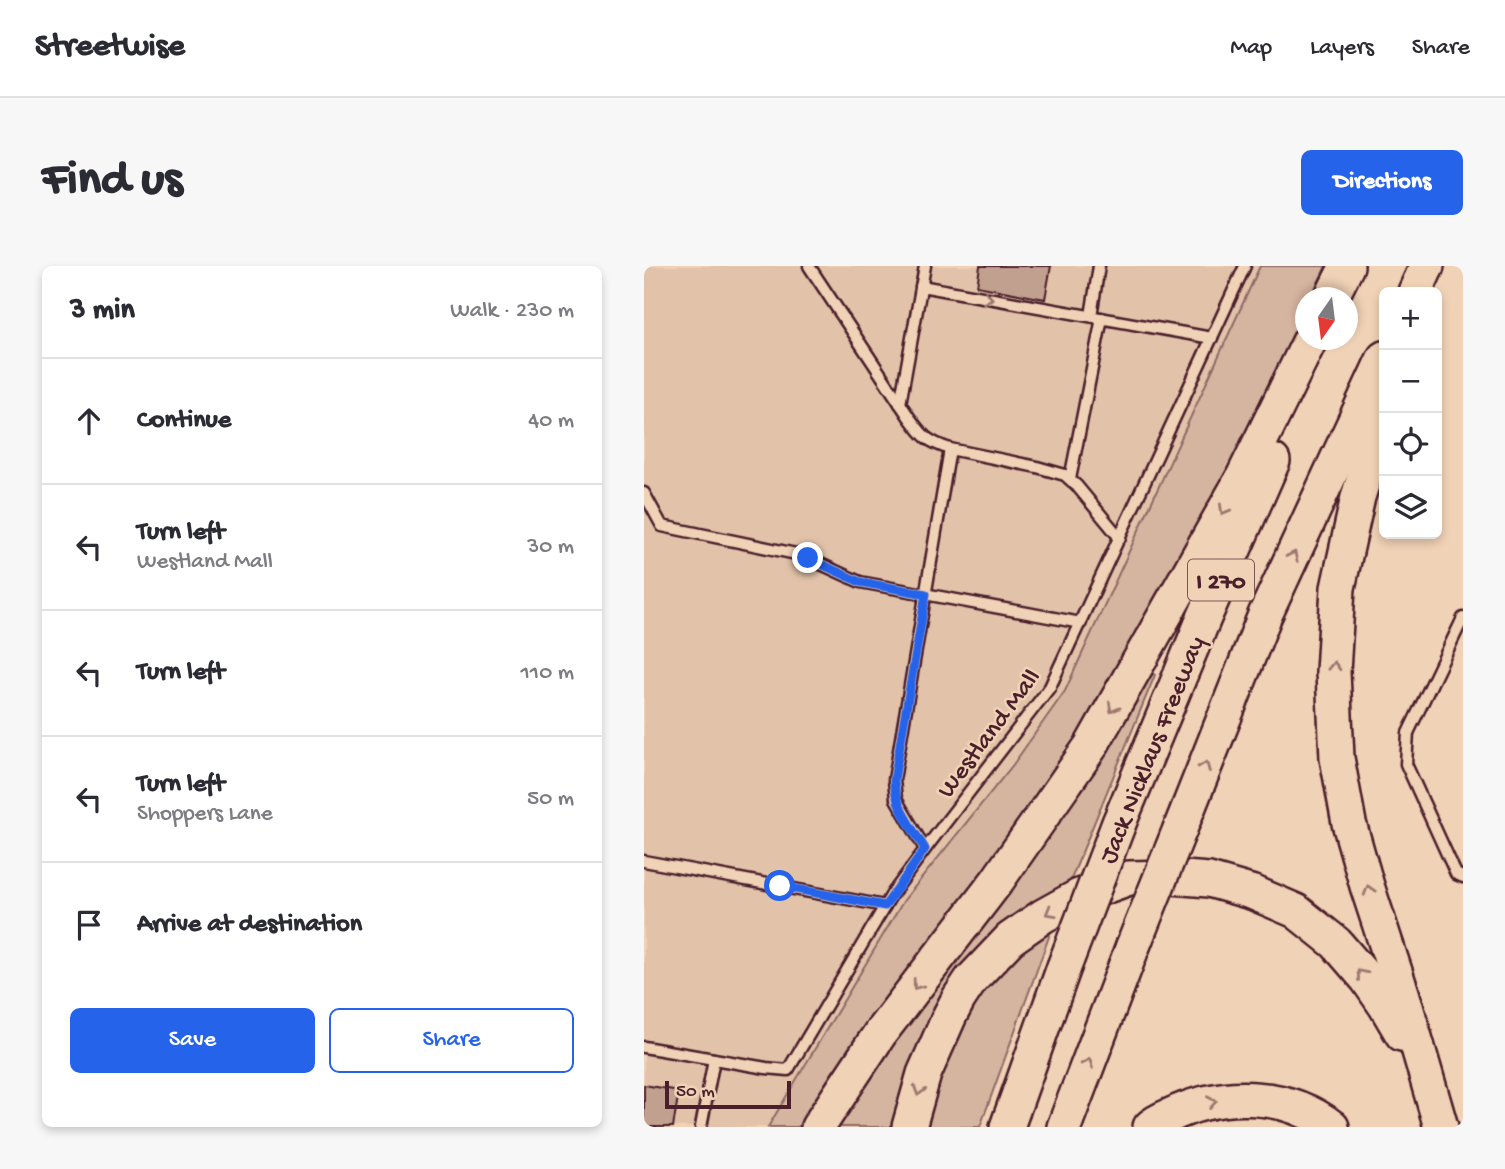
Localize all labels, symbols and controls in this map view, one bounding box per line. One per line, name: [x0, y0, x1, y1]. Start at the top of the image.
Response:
text: Streetwise: [35, 29, 185, 67]
text: Map: [1230, 34, 1272, 63]
text: Layers: [1310, 34, 1374, 63]
text: Share: [1412, 34, 1470, 63]
button: Directions: [1301, 150, 1463, 215]
text: Find us: [42, 153, 182, 211]
north arrow: [1295, 287, 1358, 350]
map controls: [1379, 287, 1442, 539]
button: +: [1379, 287, 1442, 350]
one-way arrow: [982, 290, 994, 305]
text: 3 min: [70, 294, 135, 329]
text: Walk · 230 m: [450, 298, 574, 325]
button: −: [1379, 350, 1442, 413]
icon: ahead: [70, 402, 108, 440]
text: Continue: [137, 406, 231, 437]
text: 40 m: [528, 408, 574, 435]
button: locate: [1379, 413, 1442, 476]
button: layers: [1379, 476, 1442, 539]
one-way arrow: [1219, 502, 1232, 515]
text: Turn left: [137, 518, 225, 549]
icon: left: [70, 528, 108, 566]
text: 30 m: [527, 534, 574, 561]
route end: [792, 542, 823, 573]
text: Westland Mall: [137, 549, 273, 576]
one-way arrow: [1284, 550, 1298, 563]
road number: I 270: [1188, 559, 1254, 600]
street label: Jack Nicklaus Freeway: [1094, 632, 1214, 869]
icon: left: [70, 654, 108, 692]
text: Turn left: [137, 658, 225, 689]
text: 110 m: [521, 660, 574, 687]
one-way arrow: [1326, 660, 1341, 671]
street label: Westland Mall: [932, 664, 1049, 805]
one-way arrow: [1108, 701, 1121, 713]
one-way arrow: [1197, 760, 1211, 772]
text: Turn left: [137, 770, 225, 801]
icon: left: [70, 780, 108, 818]
text: 50 m: [527, 786, 574, 813]
text: Shoppers Lane: [137, 801, 273, 828]
route start: [764, 870, 795, 901]
one-way arrow: [1362, 884, 1377, 896]
one-way arrow: [1044, 904, 1057, 917]
icon: arrive: [70, 906, 108, 944]
text: Arrive at destination: [137, 910, 362, 941]
one-way arrow: [1357, 969, 1370, 981]
one-way arrow: [913, 977, 926, 990]
button: Save: [70, 1008, 315, 1073]
button: Share: [329, 1008, 574, 1073]
one-way arrow: [1080, 1058, 1094, 1070]
scale bar: [665, 1078, 791, 1110]
text: 50 m: [676, 1081, 715, 1104]
one-way arrow: [913, 1085, 928, 1097]
one-way arrow: [1206, 1095, 1218, 1110]

